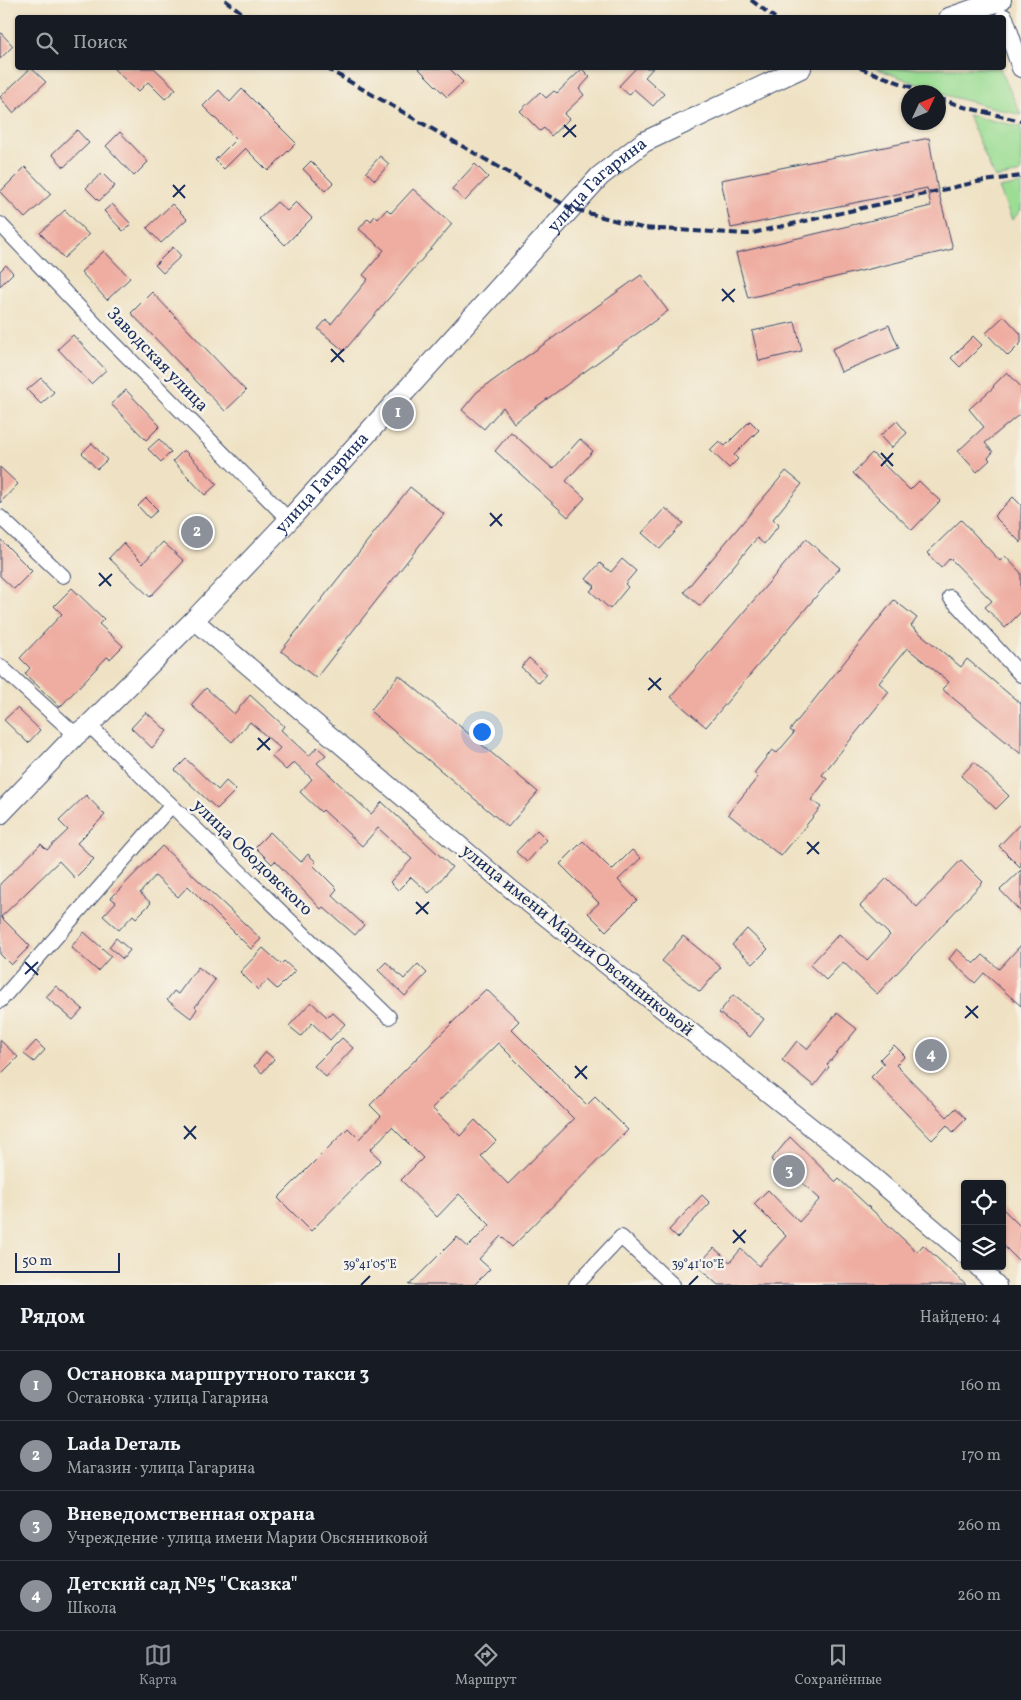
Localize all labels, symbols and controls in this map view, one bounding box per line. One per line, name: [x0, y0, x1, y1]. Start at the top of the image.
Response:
search box: [15, 15, 1006, 70]
icon: search: [33, 29, 61, 57]
text: Поиск: [73, 30, 127, 56]
north arrow: [901, 85, 946, 130]
street label: улица Гагарина: [542, 132, 652, 238]
street label: Заводская улица: [100, 302, 214, 418]
pin: 1: [382, 394, 414, 432]
street label: улица Гагарина: [270, 427, 375, 540]
pin: 2: [181, 513, 213, 551]
your location: [469, 719, 495, 745]
street label: улица Ободовского: [186, 794, 318, 922]
street label: улица имени Марии Овсянниковой: [455, 839, 699, 1043]
pin: 4: [915, 1036, 947, 1074]
pin: 3: [773, 1152, 805, 1190]
map controls: [961, 1180, 1006, 1270]
button: locate: [961, 1180, 1006, 1225]
button: layers: [961, 1225, 1006, 1270]
scale bar: [15, 1250, 120, 1273]
text: 50 m: [22, 1252, 52, 1271]
text: 39°41'05"E: [343, 1257, 397, 1273]
text: 39°41'10"E: [672, 1257, 724, 1273]
text: Рядом: [20, 1303, 85, 1332]
text: Найдено: 4: [920, 1307, 1001, 1329]
text: Остановка маршрутного такси 3: [67, 1362, 369, 1388]
text: 1: [33, 1375, 39, 1397]
text: 160 m: [960, 1375, 1001, 1397]
text: Остановка · улица Гагарина: [67, 1388, 269, 1410]
text: Lada Dеталь: [67, 1432, 181, 1458]
text: 2: [32, 1445, 40, 1467]
text: 170 m: [961, 1445, 1001, 1467]
text: Магазин · улица Гагарина: [67, 1458, 255, 1480]
text: Вневедомственная охрана: [67, 1502, 315, 1528]
text: 3: [32, 1515, 40, 1537]
text: 260 m: [957, 1515, 1001, 1537]
text: Учреждение · улица имени Марии Овсянниковой: [67, 1528, 428, 1550]
text: Детский сад №5 "Сказка": [67, 1572, 298, 1598]
text: 4: [31, 1585, 41, 1607]
text: 260 m: [957, 1585, 1001, 1607]
text: Школа: [67, 1598, 117, 1620]
tab: Карта: [139, 1641, 177, 1690]
tab: Маршрут: [455, 1641, 517, 1690]
tab: Сохранённые: [795, 1641, 882, 1690]

